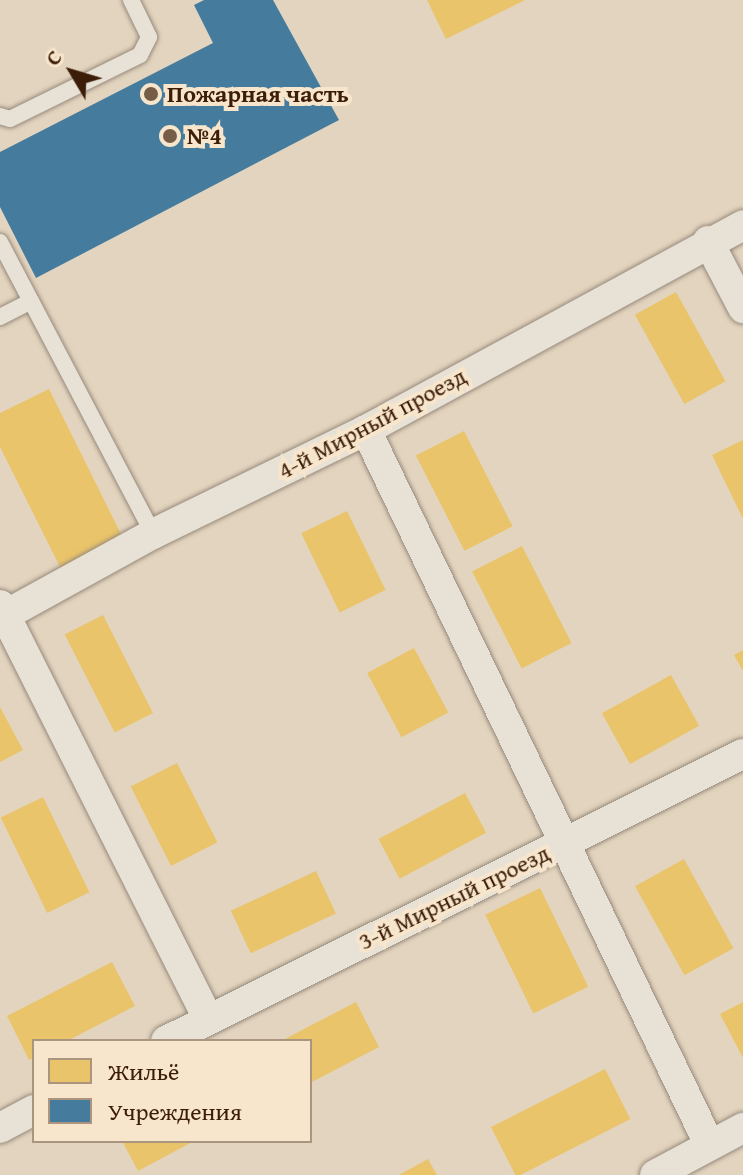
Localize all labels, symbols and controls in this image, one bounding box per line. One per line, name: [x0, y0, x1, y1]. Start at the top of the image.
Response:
north arrow: [32, 32, 112, 112]
text: С: [37, 42, 70, 72]
place label: Пожарная часть: [167, 80, 349, 108]
marker: Пожарная часть: [142, 85, 160, 103]
place label: №4: [186, 122, 222, 150]
marker: №4: [161, 127, 179, 145]
street label: 4-й Мирный проезд: [273, 361, 471, 485]
street label: 3-й Мирный проезд: [354, 838, 554, 956]
legend: [32, 1039, 312, 1143]
text: Жильё: [108, 1054, 179, 1089]
text: Учреждения: [108, 1094, 242, 1129]

